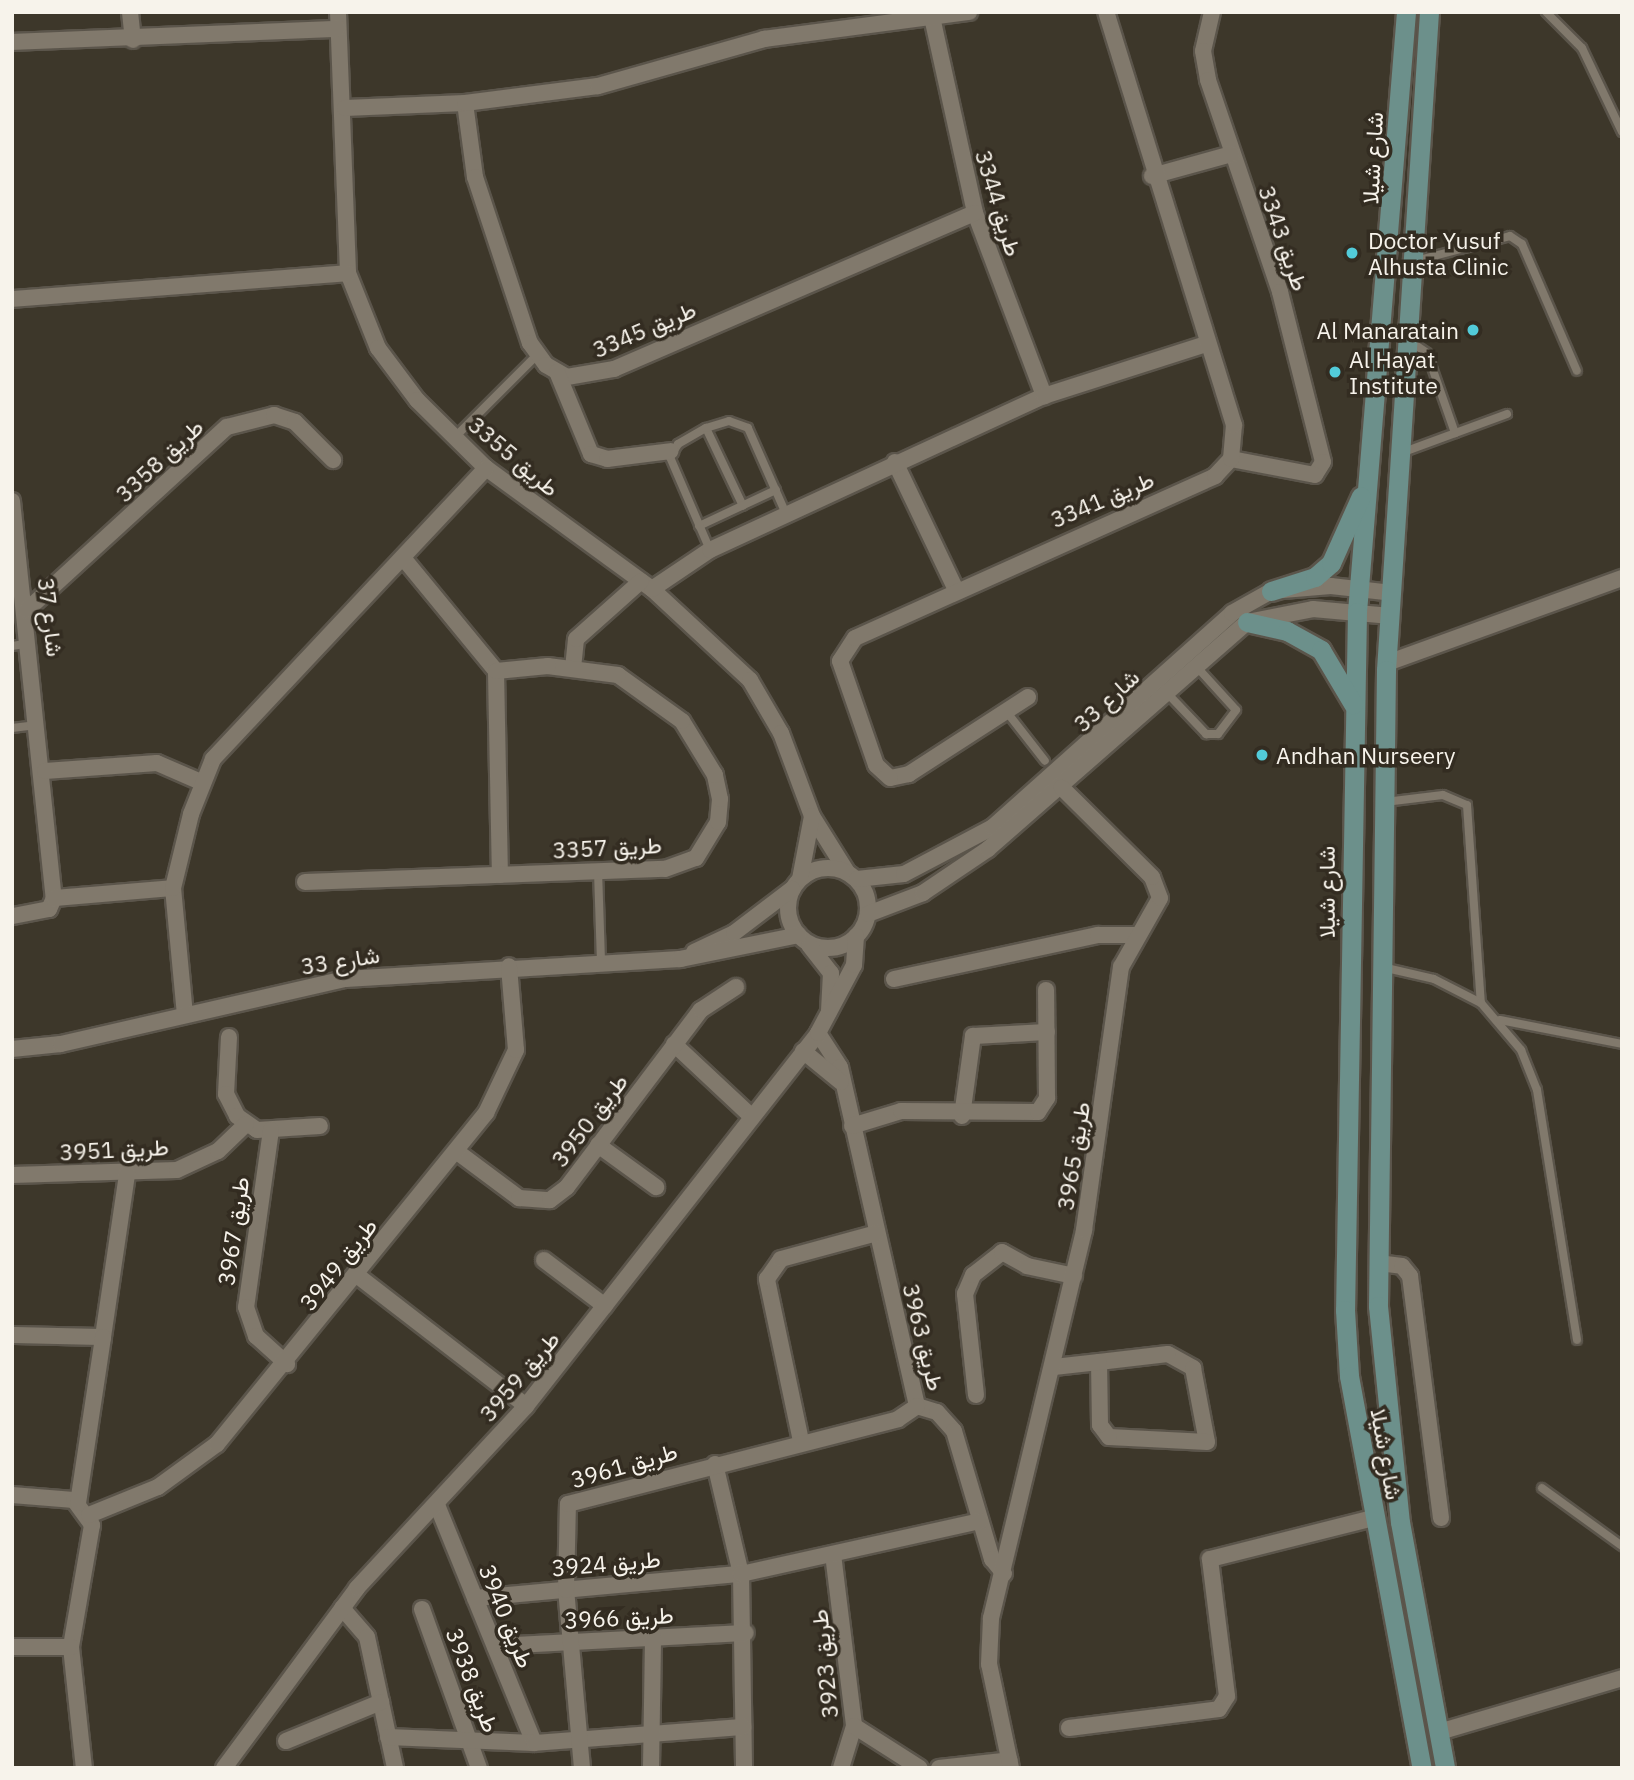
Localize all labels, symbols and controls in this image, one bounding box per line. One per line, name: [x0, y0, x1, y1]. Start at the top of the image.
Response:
street label: شارع شيلا: [1356, 111, 1388, 205]
street label: طريق 3344: [970, 147, 1028, 259]
street label: طريق 3343: [1253, 182, 1315, 294]
place label: Doctor Yusuf Alhusta Clinic: [1368, 226, 1509, 280]
marker: Doctor Yusuf Alhusta Clinic: [1342, 243, 1362, 263]
street label: طريق 3345: [588, 295, 700, 363]
place label: Al Manaratain: [1316, 316, 1459, 344]
marker: Al Manaratain: [1465, 322, 1481, 338]
place label: Al Hayat Institute: [1349, 345, 1438, 399]
marker: Al Hayat Institute: [1327, 364, 1343, 380]
street label: طريق 3355: [463, 410, 565, 502]
street label: طريق 3358: [110, 413, 208, 507]
street label: طريق 3341: [1046, 465, 1158, 533]
street label: شارع 37: [32, 576, 70, 658]
street label: شارع 33: [1068, 663, 1144, 737]
place label: Andhan Nurseery: [1276, 741, 1455, 769]
marker: Andhan Nurseery: [1254, 747, 1270, 763]
street label: طريق 3357: [552, 830, 662, 864]
street label: شارع شيلا: [1312, 846, 1340, 938]
street label: شارع 33: [299, 940, 381, 980]
street label: طريق 3950: [545, 1068, 633, 1172]
street label: طريق 3965: [1051, 1100, 1095, 1212]
street label: طريق 3951: [59, 1132, 169, 1166]
street label: طريق 3967: [212, 1175, 254, 1287]
street label: طريق 3949: [293, 1212, 383, 1316]
street label: طريق 3963: [897, 1281, 951, 1393]
street label: طريق 3959: [473, 1325, 565, 1427]
street label: شارع شيلا: [1365, 1406, 1409, 1502]
street label: طريق 3961: [568, 1437, 680, 1493]
street label: طريق 3924: [550, 1544, 662, 1582]
street label: طريق 3940: [474, 1560, 540, 1672]
street label: طريق 3966: [564, 1600, 674, 1634]
street label: طريق 3923: [805, 1608, 843, 1720]
street label: طريق 3938: [441, 1624, 505, 1736]

